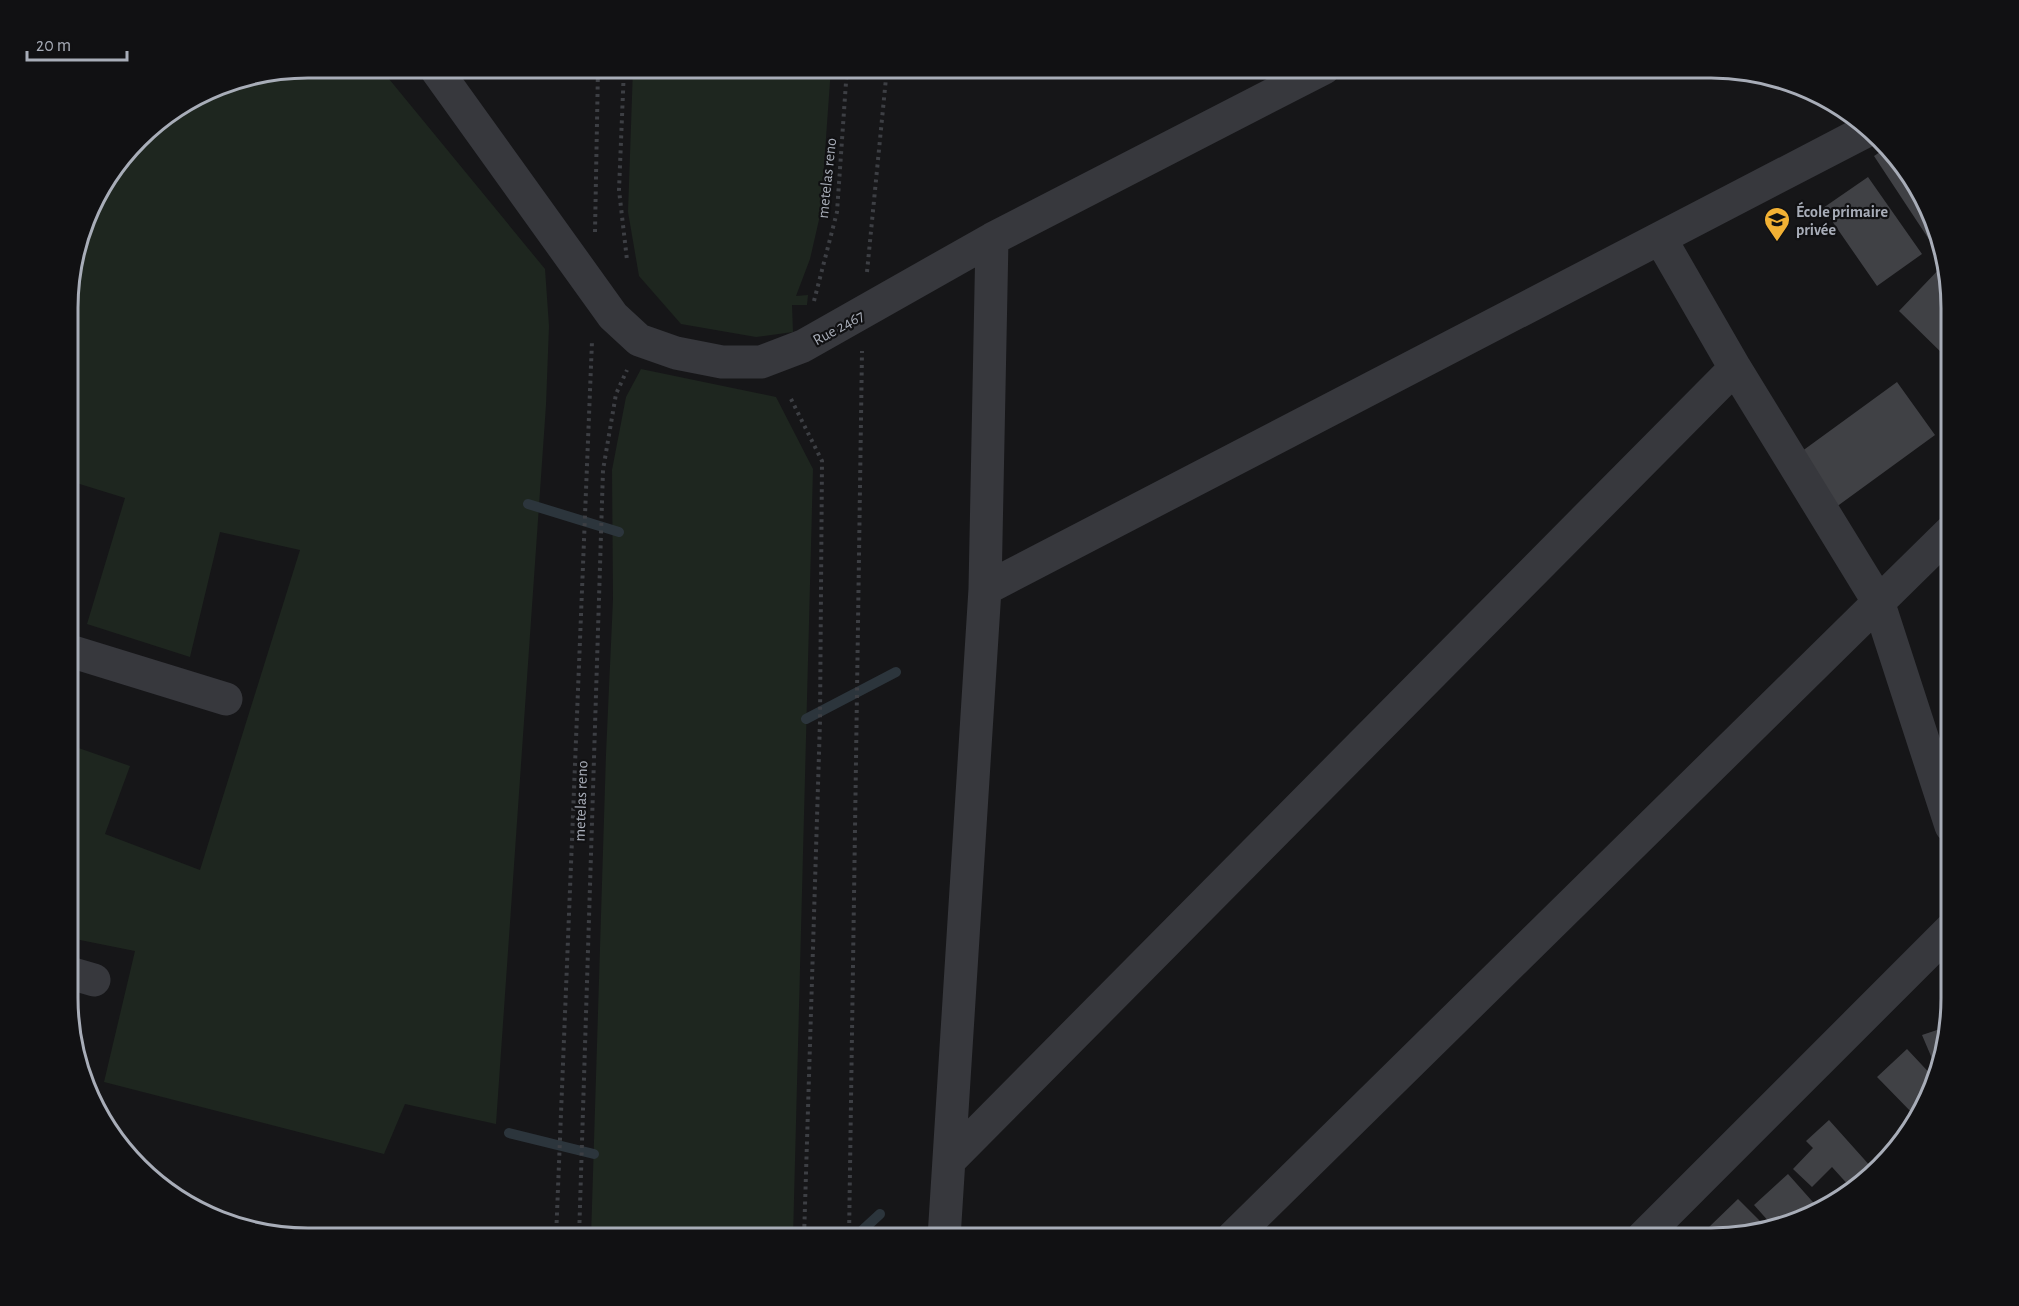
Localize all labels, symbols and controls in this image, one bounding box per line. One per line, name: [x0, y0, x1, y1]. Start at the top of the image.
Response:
scale bar: [27, 24, 128, 62]
text: 20 m: [36, 37, 71, 55]
street label: metelas reno: [815, 137, 839, 219]
place label: École primaire privée: [1796, 201, 1888, 238]
school or university icon: École primaire privée: [1762, 205, 1792, 243]
street label: Rue 2467: [810, 307, 867, 348]
street label: metelas reno: [572, 760, 590, 842]

